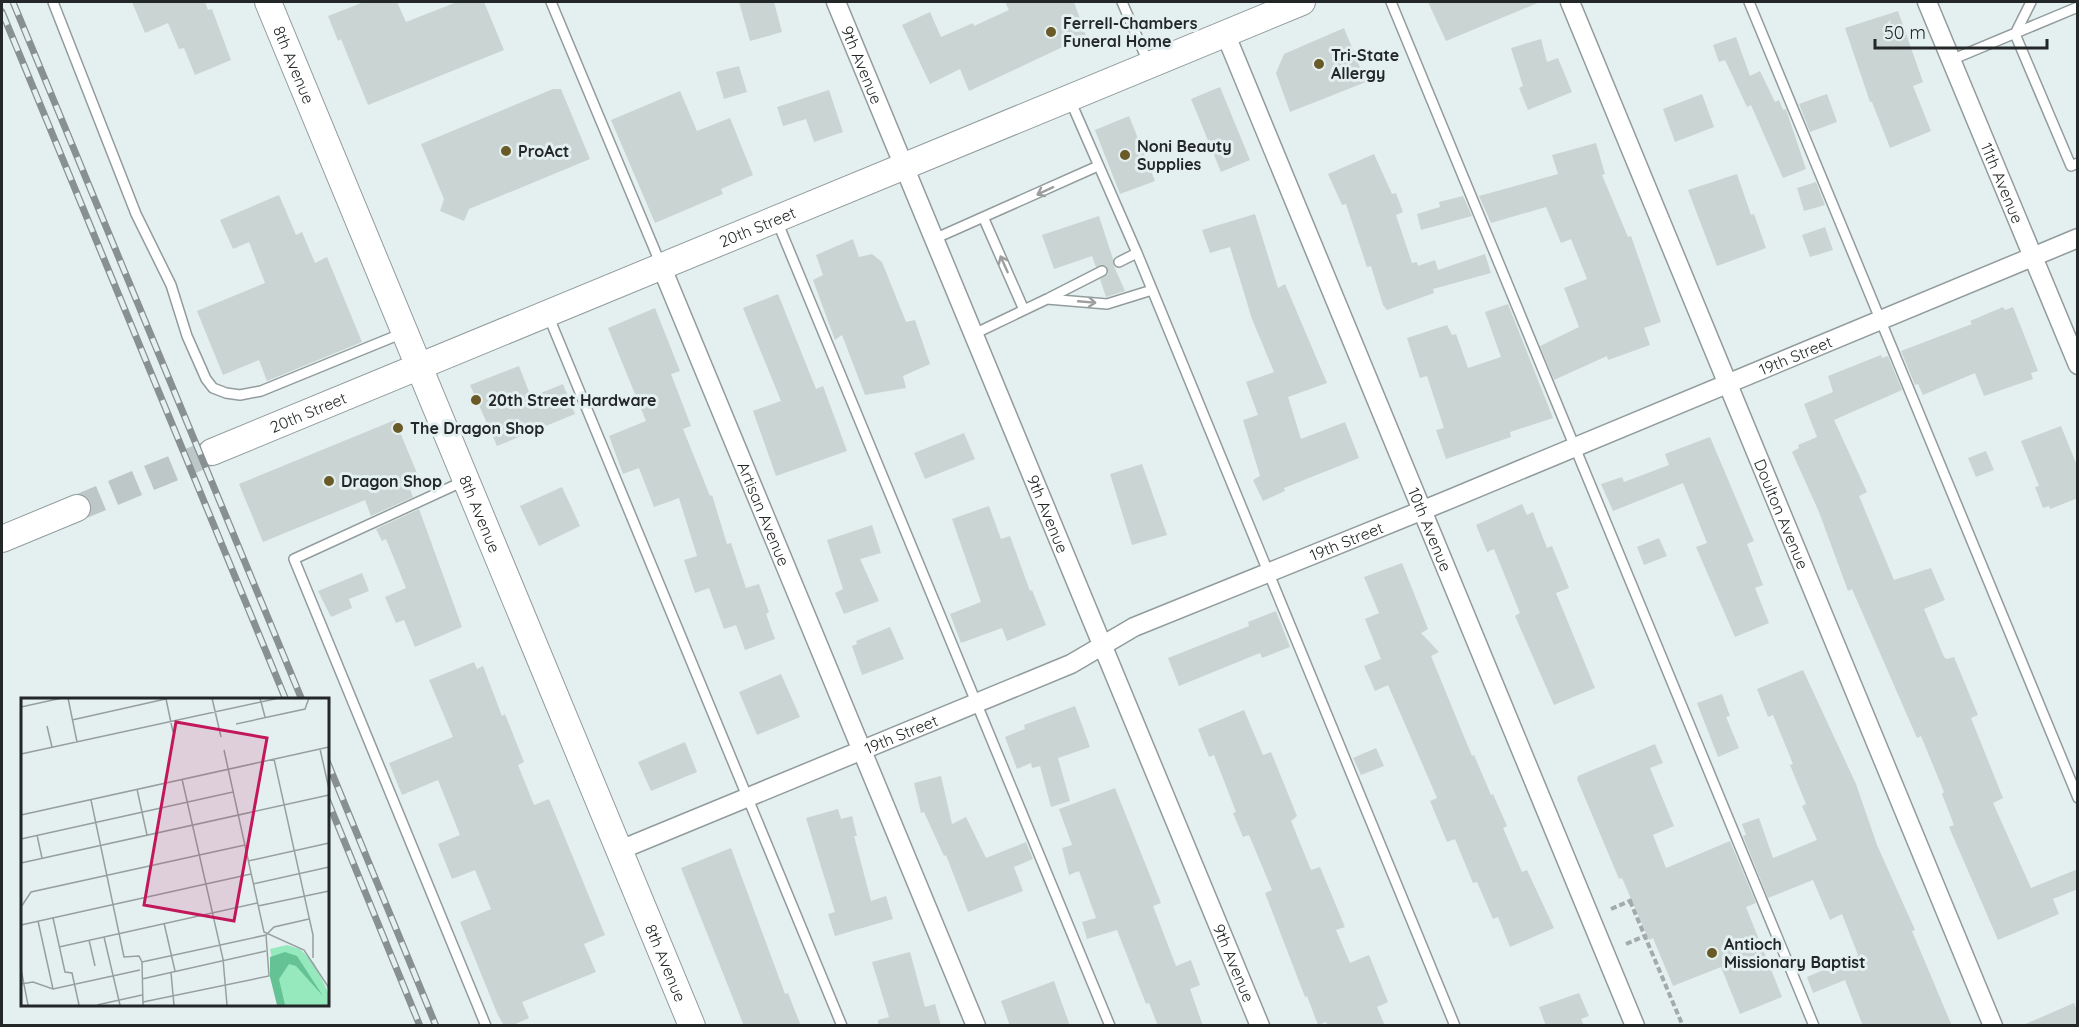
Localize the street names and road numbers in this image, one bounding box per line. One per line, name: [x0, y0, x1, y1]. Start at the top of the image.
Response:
street label: 8th Avenue: [269, 23, 319, 107]
street label: 9th Avenue: [837, 23, 887, 107]
street label: 11th Avenue: [1977, 140, 2028, 226]
street label: 20th Street: [716, 202, 799, 252]
street label: 19th Street: [1756, 331, 1835, 380]
street label: 20th Street: [267, 388, 349, 437]
street label: Doulton Avenue: [1750, 456, 1813, 572]
street label: Artisan Avenue: [733, 459, 794, 569]
street label: 8th Avenue: [455, 472, 505, 556]
street label: 9th Avenue: [1023, 472, 1073, 556]
street label: 10th Avenue: [1404, 484, 1456, 574]
street label: 19th Street: [1307, 517, 1386, 565]
street label: 19th Street: [861, 710, 941, 758]
street label: 8th Avenue: [641, 921, 691, 1005]
street label: 9th Avenue: [1209, 921, 1259, 1005]

